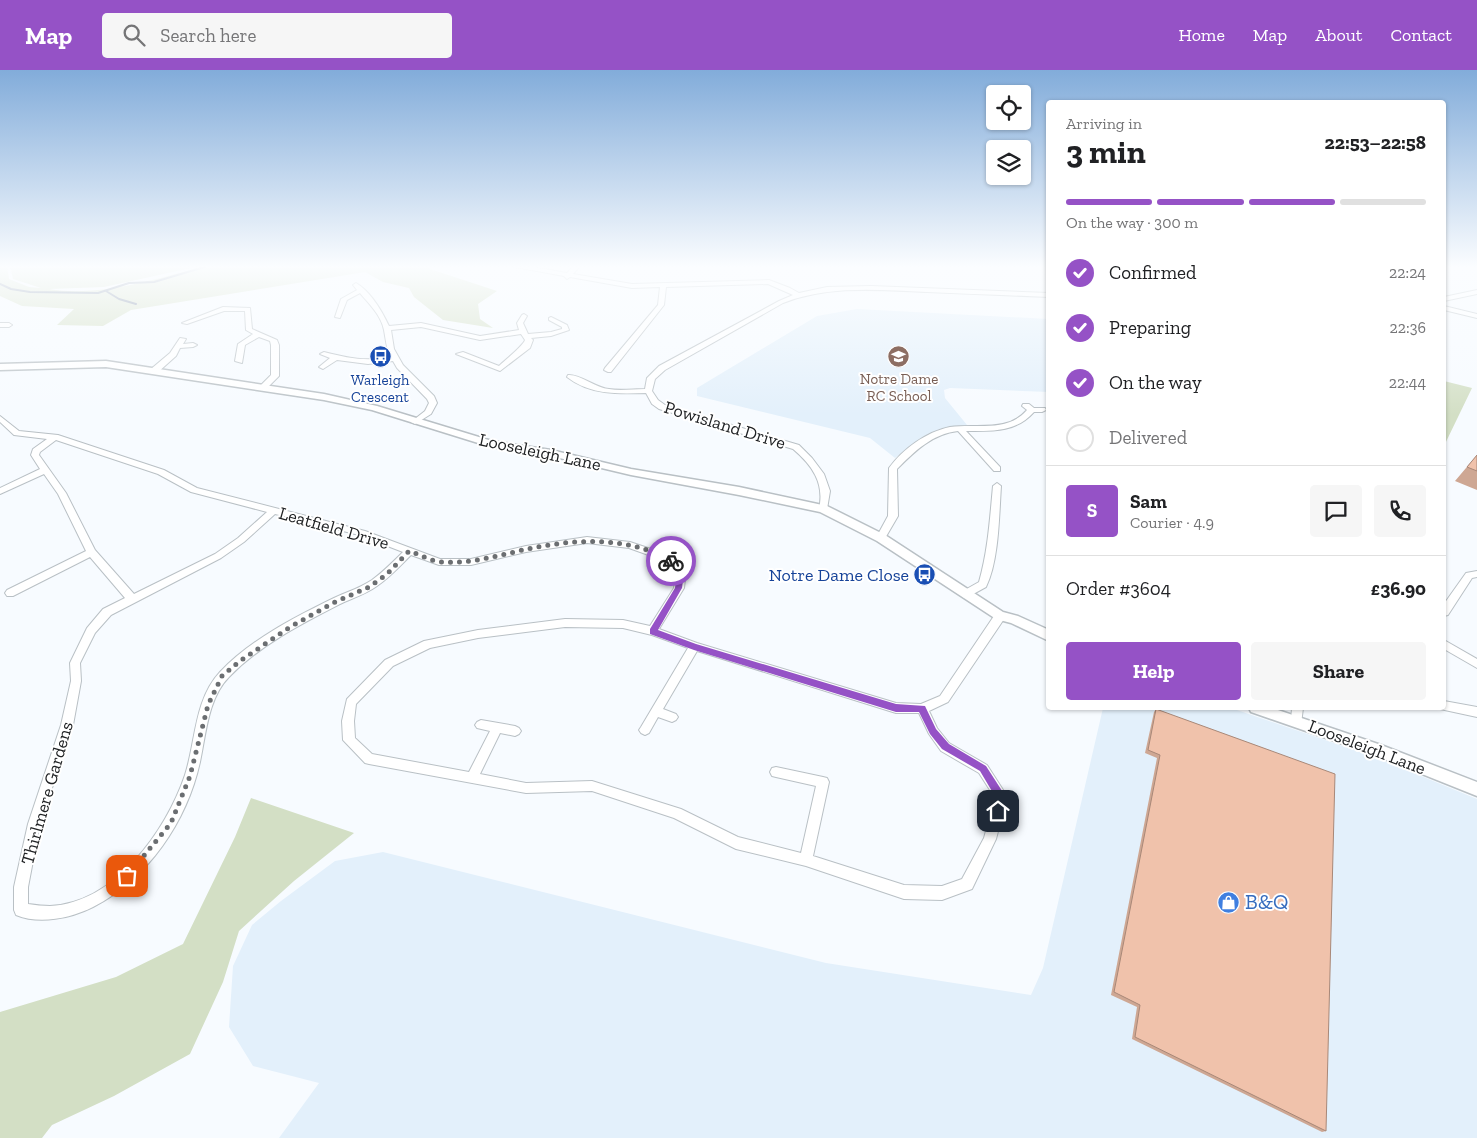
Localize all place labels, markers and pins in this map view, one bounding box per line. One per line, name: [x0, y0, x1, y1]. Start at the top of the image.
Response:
school or university icon: Notre Dame RC School: [887, 344, 911, 368]
bus stop icon: Warleigh Crescent: [368, 345, 392, 369]
place label: Notre Dame RC School: [860, 370, 938, 405]
place label: Warleigh Crescent: [351, 371, 410, 406]
bus stop icon: Notre Dame Close: [913, 563, 937, 587]
place label: Notre Dame Close: [769, 564, 909, 586]
pin: [977, 790, 1019, 832]
pin: [106, 855, 148, 897]
place label: B&Q: [1245, 889, 1288, 914]
shop icon: B&Q: [1217, 890, 1241, 914]

